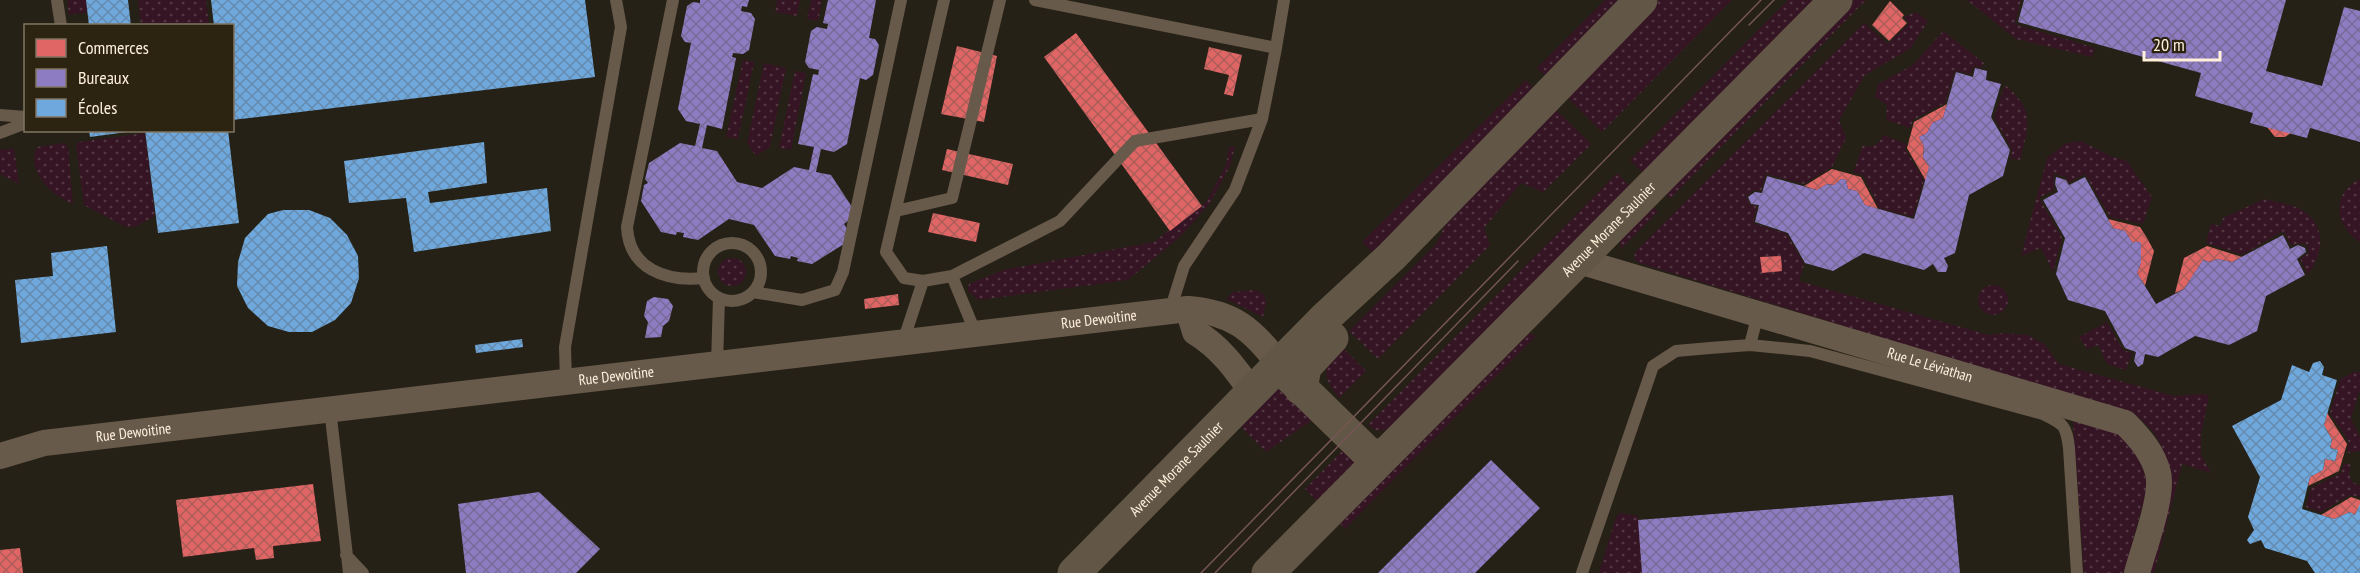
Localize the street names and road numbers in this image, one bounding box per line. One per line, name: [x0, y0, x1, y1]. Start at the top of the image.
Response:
street label: Avenue Morane Saulnier: [1557, 177, 1660, 280]
street label: Rue Dewoitine: [1060, 305, 1138, 333]
street label: Rue Le Léviathan: [1885, 343, 1975, 386]
street label: Rue Dewoitine: [577, 362, 655, 389]
street label: Avenue Morane Saulnier: [1125, 416, 1228, 520]
street label: Rue Dewoitine: [95, 418, 172, 446]

